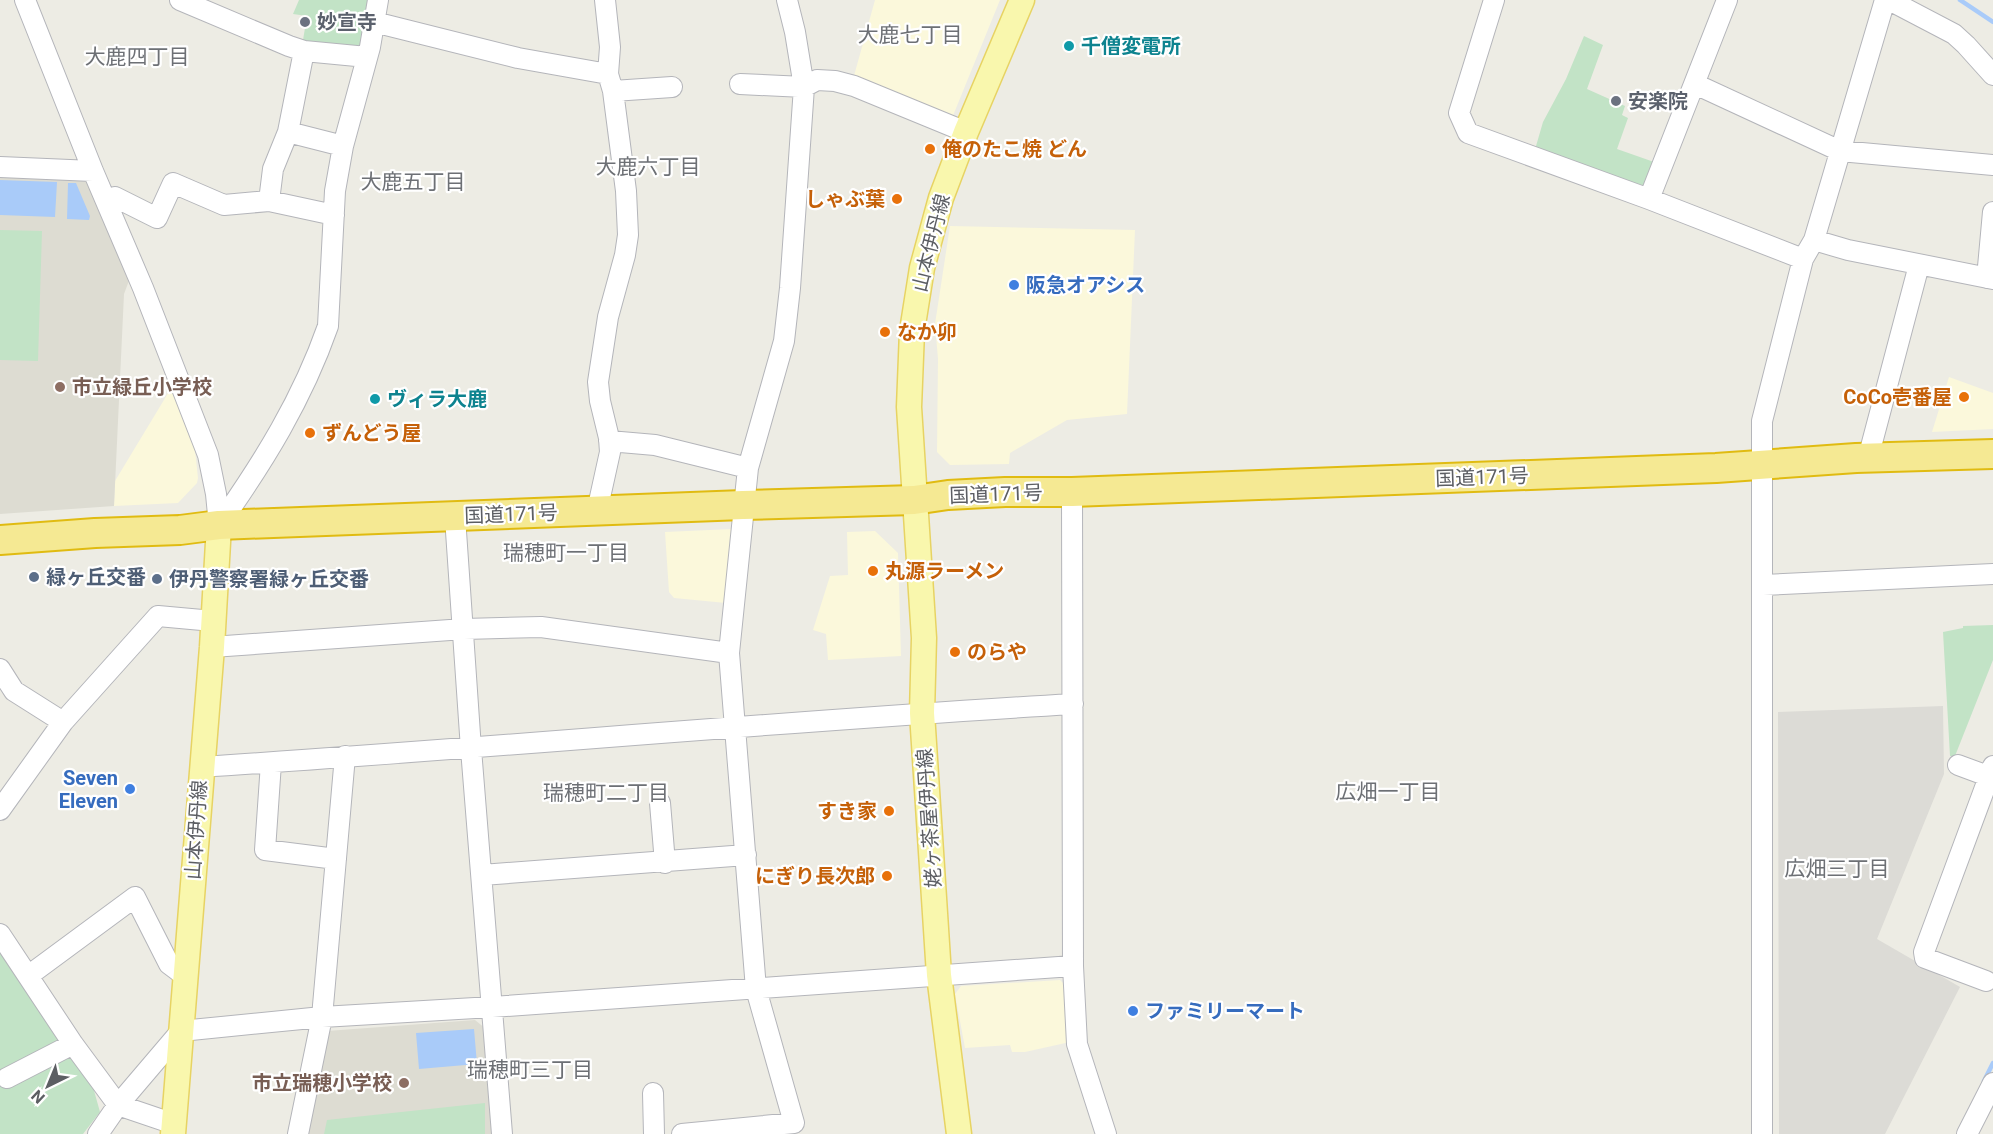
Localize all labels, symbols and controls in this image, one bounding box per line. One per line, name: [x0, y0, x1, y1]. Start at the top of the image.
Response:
place label: 妙宣寺: [317, 10, 377, 34]
marker: 妙宣寺: [298, 15, 312, 29]
district label: 大鹿七丁目: [858, 23, 963, 47]
place label: 千僧変電所: [1081, 34, 1181, 58]
marker: 千僧変電所: [1062, 39, 1076, 53]
district label: 大鹿四丁目: [85, 45, 190, 69]
place label: 安楽院: [1628, 89, 1688, 113]
marker: 安楽院: [1609, 94, 1623, 108]
place label: 俺のたこ焼 どん: [942, 137, 1087, 161]
marker: 俺のたこ焼 どん: [923, 142, 937, 156]
district label: 大鹿六丁目: [596, 155, 701, 179]
district label: 大鹿五丁目: [361, 170, 466, 194]
place label: しゃぶ葉: [805, 187, 885, 211]
marker: しゃぶ葉: [890, 192, 904, 206]
street label: 山本伊丹線: [907, 192, 955, 294]
place label: 阪急オアシス: [1026, 273, 1145, 297]
marker: 阪急オアシス: [1007, 278, 1021, 292]
place label: なか卯: [897, 320, 957, 344]
marker: なか卯: [878, 325, 892, 339]
place label: 市立緑丘小学校: [72, 375, 212, 399]
marker: 市立緑丘小学校: [53, 380, 67, 394]
place label: CoCo壱番屋: [1843, 385, 1952, 409]
place label: ヴィラ大鹿: [387, 387, 487, 411]
marker: CoCo壱番屋: [1957, 390, 1971, 404]
marker: ヴィラ大鹿: [368, 392, 382, 406]
place label: ずんどう屋: [322, 421, 421, 445]
marker: ずんどう屋: [303, 426, 317, 440]
street label: 国道171号: [1435, 463, 1529, 491]
street label: 国道171号: [949, 480, 1043, 508]
street label: 国道171号: [464, 500, 558, 528]
district label: 瑞穂町一丁目: [503, 541, 629, 565]
place label: 丸源ラーメン: [885, 559, 1004, 583]
marker: 丸源ラーメン: [866, 564, 880, 578]
place label: 緑ヶ丘交番: [46, 565, 146, 589]
place label: 伊丹警察署緑ヶ丘交番: [169, 567, 369, 591]
marker: 緑ヶ丘交番: [27, 570, 41, 584]
marker: 伊丹警察署緑ヶ丘交番: [150, 572, 164, 586]
place label: のらや: [967, 640, 1027, 664]
marker: のらや: [948, 645, 962, 659]
street label: 姥ヶ茶屋伊丹線: [912, 747, 946, 889]
place label: Seven Eleven: [59, 766, 118, 813]
street label: 山本伊丹線: [181, 779, 211, 881]
district label: 広畑一丁目: [1336, 780, 1441, 804]
district label: 瑞穂町二丁目: [543, 781, 669, 805]
marker: Seven Eleven: [123, 782, 137, 796]
place label: すき家: [817, 799, 877, 823]
marker: すき家: [882, 804, 896, 818]
district label: 広畑三丁目: [1785, 857, 1890, 881]
place label: にぎり長次郎: [755, 864, 875, 888]
marker: にぎり長次郎: [880, 869, 894, 883]
place label: ファミリーマート: [1145, 999, 1305, 1023]
marker: ファミリーマート: [1126, 1004, 1140, 1018]
north arrow: [18, 1056, 78, 1116]
district label: 瑞穂町三丁目: [467, 1058, 593, 1082]
place label: 市立瑞穂小学校: [252, 1071, 392, 1095]
marker: 市立瑞穂小学校: [397, 1076, 411, 1090]
text: N: [28, 1086, 49, 1107]

